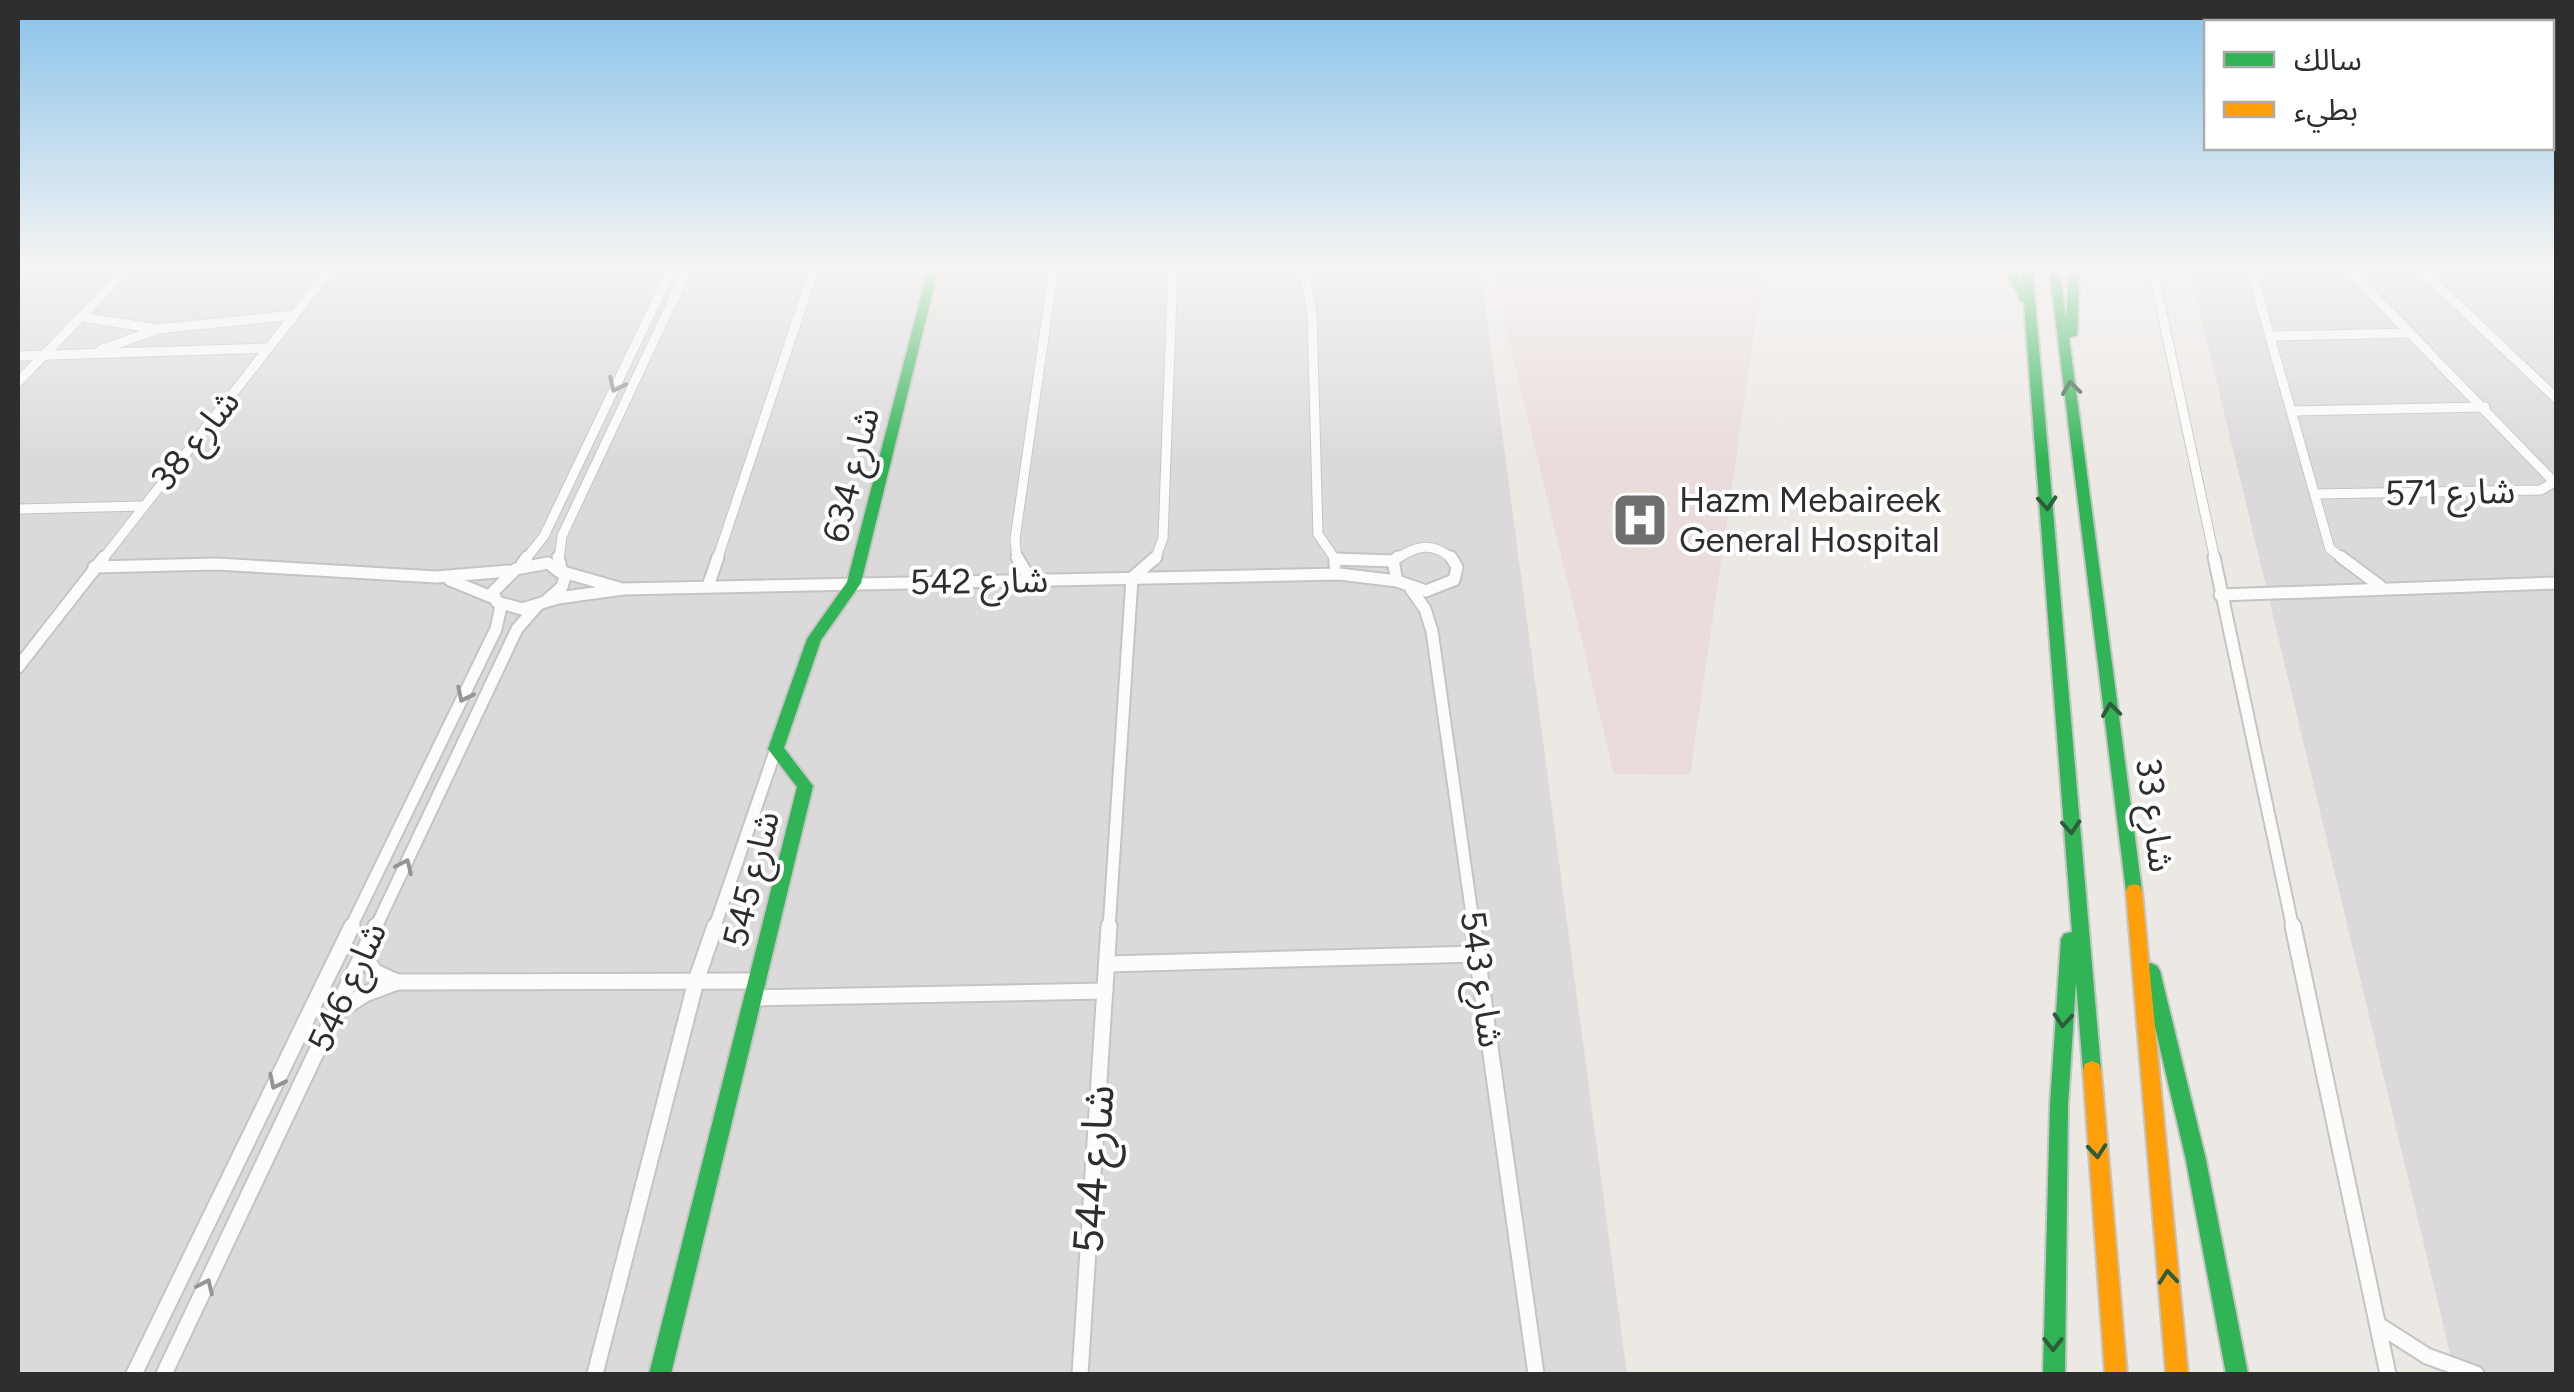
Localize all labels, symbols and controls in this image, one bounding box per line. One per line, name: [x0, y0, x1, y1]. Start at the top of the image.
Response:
legend: [2204, 20, 2554, 150]
text: سالك: [2294, 41, 2362, 78]
text: بطيء: [2294, 91, 2358, 133]
one-way arrow: [609, 375, 628, 393]
one-way arrow: [2061, 380, 2082, 396]
street label: شارع 38: [142, 381, 252, 502]
street label: شارع 634: [814, 403, 893, 548]
street label: شارع 571: [2385, 470, 2516, 519]
place label: Hazm Mebaireek General Hospital: [1679, 479, 1941, 561]
hospital icon: Hazm Mebaireek General Hospital: [1610, 490, 1670, 550]
one-way arrow: [2035, 495, 2057, 511]
street label: شارع 542: [909, 559, 1049, 608]
one-way arrow: [456, 685, 476, 703]
one-way arrow: [2102, 702, 2123, 719]
street label: شارع 33: [2122, 755, 2183, 875]
street label: شارع 545: [714, 807, 793, 953]
one-way arrow: [2060, 819, 2081, 835]
one-way arrow: [392, 858, 412, 876]
street label: شارع 543: [1447, 908, 1512, 1051]
street label: شارع 546: [299, 915, 400, 1061]
one-way arrow: [2053, 1012, 2075, 1028]
one-way arrow: [269, 1071, 288, 1089]
street label: شارع 544: [1062, 1083, 1131, 1255]
one-way arrow: [2086, 1143, 2108, 1159]
one-way arrow: [2158, 1269, 2180, 1285]
one-way arrow: [193, 1279, 213, 1297]
one-way arrow: [2042, 1338, 2064, 1353]

